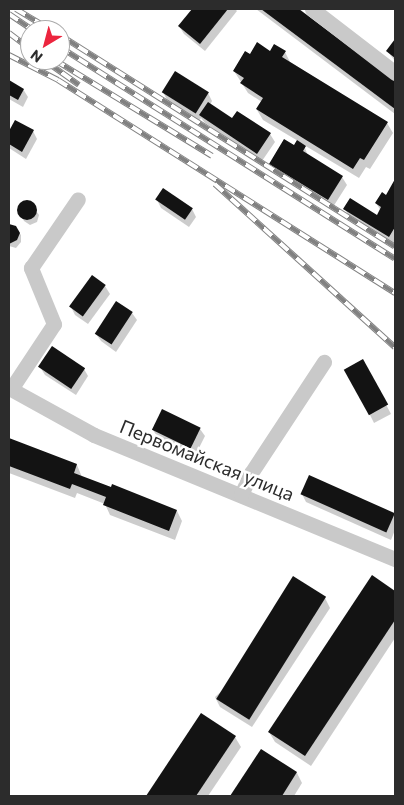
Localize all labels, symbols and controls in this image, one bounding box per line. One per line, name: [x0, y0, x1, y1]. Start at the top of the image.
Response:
north arrow: [20, 20, 70, 70]
text: N: [27, 47, 46, 67]
street label: Первомайская улица: [117, 415, 297, 505]

